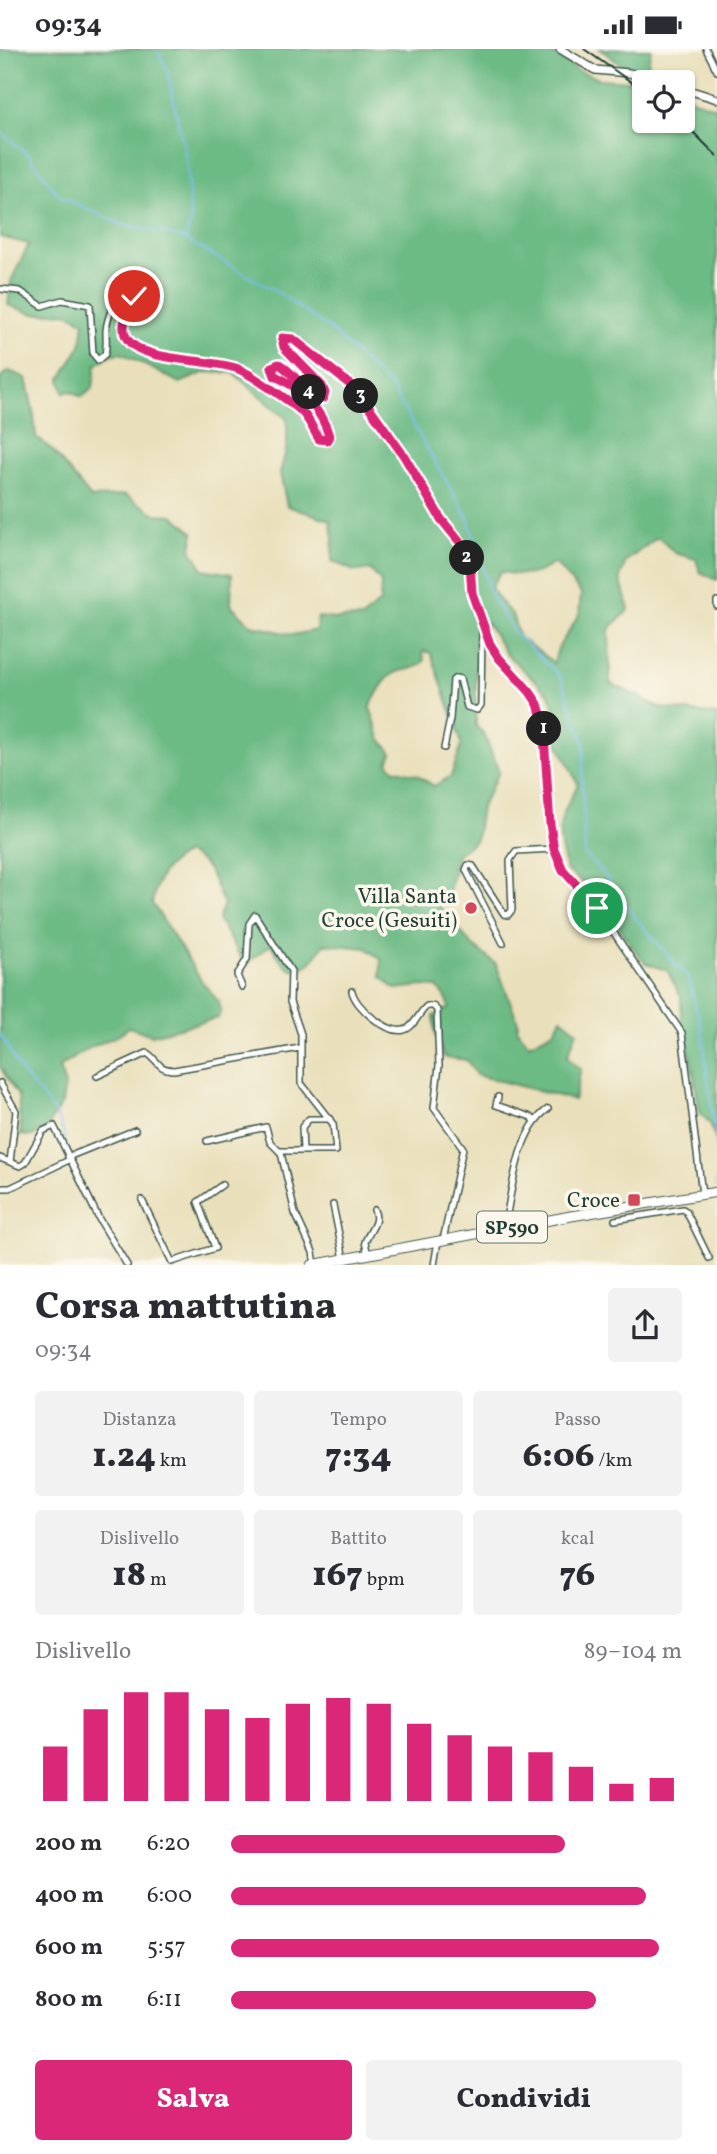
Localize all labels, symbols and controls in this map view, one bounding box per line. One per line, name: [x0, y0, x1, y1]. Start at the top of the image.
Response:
text: 09:34: [35, 7, 102, 43]
map controls: [632, 70, 695, 133]
button: locate: [632, 70, 695, 133]
pin: [104, 266, 164, 326]
icon: check: [115, 277, 153, 315]
pin: 4: [292, 375, 326, 409]
text: 4: [303, 378, 314, 404]
pin: 3: [344, 379, 378, 413]
text: 3: [356, 382, 365, 408]
pin: 2: [449, 540, 484, 575]
text: 2: [462, 544, 471, 570]
pin: 1: [526, 711, 562, 747]
text: 1: [540, 715, 547, 741]
pin: [567, 878, 627, 938]
place label: Villa Santa Croce (Gesuiti): [321, 883, 457, 936]
icon: arrive: [578, 889, 616, 927]
marker: Villa Santa Croce (Gesuiti): [463, 900, 479, 916]
place label: Croce: [567, 1187, 620, 1216]
marker: Croce: [626, 1192, 642, 1208]
road number: SP590: [477, 1211, 547, 1243]
text: Corsa mattutina: [35, 1282, 336, 1335]
button: share: [608, 1288, 682, 1362]
text: 09:34: [35, 1335, 92, 1367]
text: Distanza: [102, 1407, 177, 1433]
text: Tempo: [330, 1407, 387, 1433]
text: Passo: [554, 1407, 601, 1433]
text: 1.24: [92, 1433, 156, 1481]
text: 7:34: [325, 1433, 392, 1481]
text: 6:06: [522, 1433, 595, 1481]
text: km: [156, 1448, 187, 1474]
text: /km: [595, 1448, 633, 1474]
text: Dislivello: [100, 1526, 179, 1552]
text: Battito: [330, 1526, 387, 1552]
text: kcal: [561, 1526, 594, 1552]
text: 18: [112, 1552, 146, 1600]
text: 167: [312, 1552, 363, 1600]
text: 76: [560, 1552, 595, 1600]
text: m: [146, 1567, 167, 1593]
text: bpm: [363, 1567, 405, 1593]
text: Dislivello: [35, 1636, 131, 1668]
text: 89–104 m: [584, 1636, 682, 1668]
text: 200 m: [35, 1828, 102, 1860]
text: 6:20: [147, 1828, 190, 1860]
text: 400 m: [35, 1880, 104, 1912]
text: 6:00: [147, 1880, 192, 1912]
text: 600 m: [35, 1932, 103, 1964]
text: 5:57: [147, 1932, 186, 1964]
text: 800 m: [35, 1984, 103, 2016]
text: 6:11: [147, 1984, 182, 2016]
button: Salva: [35, 2060, 352, 2140]
button: Condividi: [366, 2060, 682, 2140]

